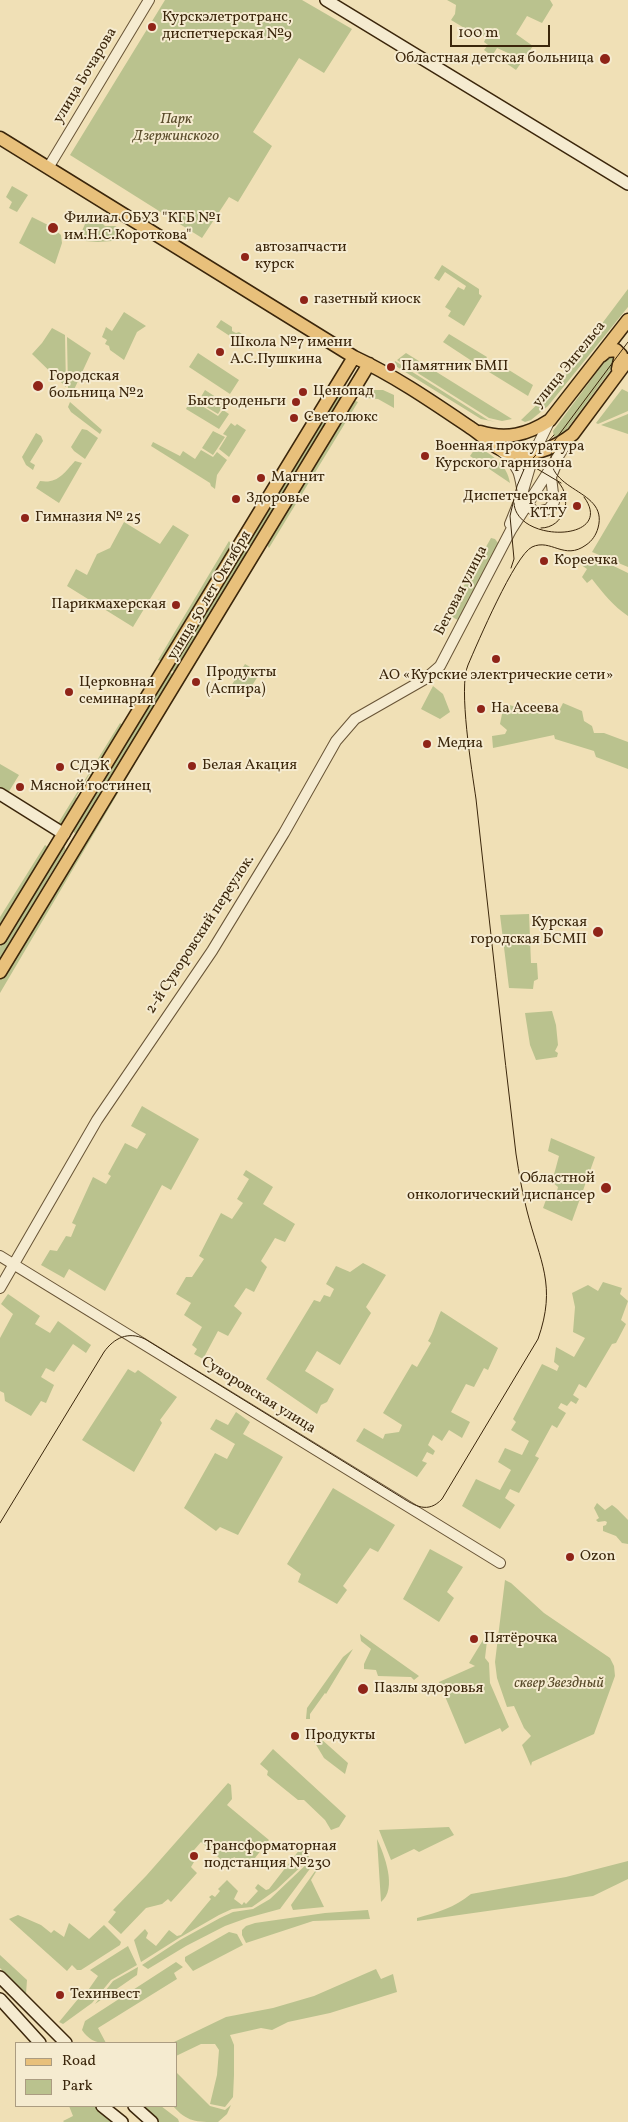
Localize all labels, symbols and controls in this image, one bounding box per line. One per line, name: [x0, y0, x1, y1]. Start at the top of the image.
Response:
place label: Курскэлетротранс, диспетчерская №9: [162, 9, 292, 44]
scale bar: [453, 15, 553, 47]
marker: Курскэлетротранс, диспетчерская №9: [146, 21, 158, 33]
text: 100 m: [458, 23, 498, 44]
street label: улица Бочарова: [50, 25, 122, 127]
place label: Областная детская больница: [395, 50, 594, 68]
marker: Областная детская больница: [598, 52, 612, 66]
park label: Парк Дзержинского: [133, 111, 219, 146]
place label: Филиал ОБУЗ "КГБ №1 им.Н.С.Короткова": [64, 210, 221, 245]
marker: Филиал ОБУЗ "КГБ №1 им.Н.С.Короткова": [46, 221, 60, 235]
place label: автозапчасти курск: [255, 239, 347, 274]
marker: автозапчасти курск: [239, 251, 251, 263]
place label: газетный киоск: [314, 291, 421, 309]
marker: газетный киоск: [298, 294, 310, 306]
street label: улица Энгельса: [530, 318, 610, 412]
place label: Школа №7 имени А.С.Пушкина: [230, 334, 352, 369]
marker: Школа №7 имени А.С.Пушкина: [214, 346, 226, 358]
place label: Памятник БМП: [401, 358, 508, 376]
marker: Памятник БМП: [385, 361, 397, 373]
place label: Городская больница №2: [49, 368, 144, 403]
marker: Городская больница №2: [31, 379, 45, 393]
place label: Ценопад: [313, 383, 374, 401]
marker: Ценопад: [297, 386, 309, 398]
place label: Быстроденьги: [188, 393, 286, 411]
marker: Быстроденьги: [290, 396, 302, 408]
place label: Светолюкс: [304, 409, 378, 427]
marker: Светолюкс: [288, 412, 300, 424]
place label: Военная прокуратура Курского гарнизона: [435, 438, 584, 473]
marker: Военная прокуратура Курского гарнизона: [419, 450, 431, 462]
place label: Магнит: [271, 469, 325, 487]
marker: Магнит: [255, 472, 267, 484]
place label: Диспетчерская КТТУ: [463, 488, 567, 523]
place label: Здоровье: [246, 490, 310, 508]
marker: Здоровье: [230, 493, 242, 505]
marker: Диспетчерская КТТУ: [571, 500, 583, 512]
place label: Гимназия № 25: [35, 509, 141, 527]
marker: Гимназия № 25: [19, 512, 31, 524]
street label: улица 50 лет Октября: [164, 528, 256, 664]
street label: Беговая улица: [432, 543, 492, 639]
place label: Кореечка: [554, 552, 618, 570]
marker: Кореечка: [538, 555, 550, 567]
place label: Парикмахерская: [51, 596, 166, 614]
marker: Парикмахерская: [170, 599, 182, 611]
marker: АО «Курские электрические сети»: [490, 653, 502, 665]
place label: Продукты (Аспира): [206, 664, 276, 699]
place label: АО «Курские электрические сети»: [379, 667, 613, 685]
place label: Церковная семинария: [79, 674, 154, 709]
marker: Продукты (Аспира): [190, 676, 202, 688]
marker: Церковная семинария: [63, 686, 75, 698]
place label: На Асеева: [491, 700, 559, 718]
marker: На Асеева: [475, 703, 487, 715]
place label: Медиа: [437, 735, 483, 753]
marker: Медиа: [421, 738, 433, 750]
place label: Белая Акация: [202, 757, 297, 775]
place label: СДЭК: [70, 758, 110, 776]
marker: Белая Акация: [186, 760, 198, 772]
marker: СДЭК: [54, 761, 66, 773]
place label: Мясной гостинец: [30, 778, 151, 796]
marker: Мясной гостинец: [14, 781, 26, 793]
street label: 2-й Суворовский переулок.: [143, 852, 259, 1018]
place label: Курская городская БСМП: [470, 914, 587, 949]
marker: Курская городская БСМП: [591, 925, 605, 939]
place label: Областной онкологический диспансер: [407, 1170, 595, 1205]
marker: Областной онкологический диспансер: [599, 1181, 613, 1195]
street label: Суворовская улица: [197, 1353, 319, 1439]
place label: Ozon: [580, 1548, 615, 1566]
marker: Ozon: [564, 1551, 576, 1563]
place label: Пятёрочка: [484, 1630, 558, 1648]
marker: Пятёрочка: [468, 1633, 480, 1645]
park label: сквер Звездный: [514, 1675, 604, 1693]
place label: Пазлы здоровья: [374, 1680, 483, 1698]
marker: Пазлы здоровья: [356, 1682, 370, 1696]
place label: Продукты: [305, 1727, 375, 1745]
marker: Продукты: [289, 1730, 301, 1742]
place label: Трансформаторная подстанция №230: [204, 1838, 337, 1873]
marker: Трансформаторная подстанция №230: [188, 1850, 200, 1862]
place label: Техинвест: [70, 1986, 140, 2004]
marker: Техинвест: [54, 1989, 66, 2001]
legend: [15, 2042, 178, 2107]
text: Road: [62, 2051, 96, 2072]
text: Park: [62, 2076, 93, 2097]

